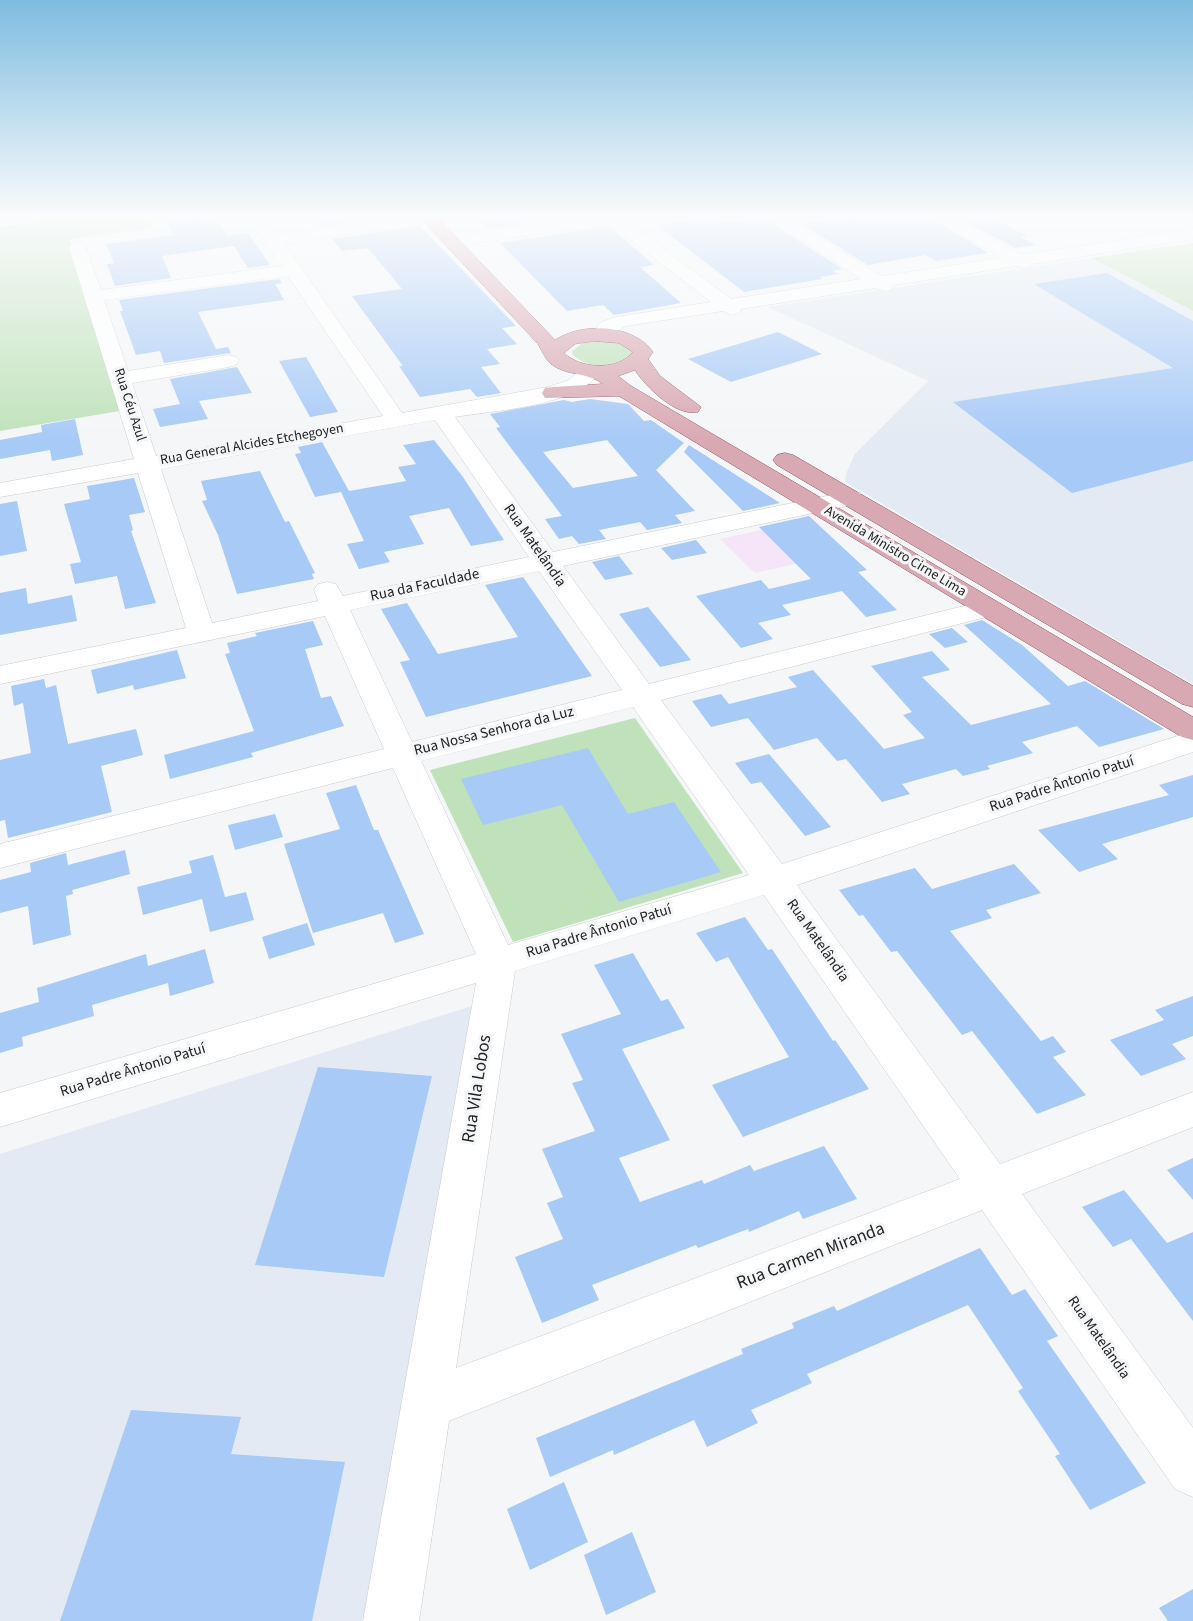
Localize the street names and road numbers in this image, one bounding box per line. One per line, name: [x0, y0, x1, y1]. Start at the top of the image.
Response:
street label: Rua Céu Azul: [109, 367, 149, 443]
street label: Rua General Alcides Etchegoyen: [159, 421, 345, 469]
street label: Rua Matelândia: [499, 501, 569, 591]
street label: Avenida Ministro Cirne Lima: [821, 503, 969, 601]
street label: Rua da Faculdade: [369, 566, 481, 606]
street label: Rua Nossa Senhora da Luz: [412, 703, 576, 761]
street label: Rua Padre Ântonio Patuí: [987, 753, 1137, 817]
street label: Rua Matelândia: [782, 896, 852, 986]
street label: Rua Padre Ântonio Patuí: [524, 901, 674, 963]
street label: Rua Vila Lobos: [459, 1033, 497, 1145]
street label: Rua Padre Ântonio Patuí: [58, 1040, 208, 1102]
street label: Rua Carmen Miranda: [734, 1219, 888, 1295]
street label: Rua Matelândia: [1063, 1293, 1133, 1383]

